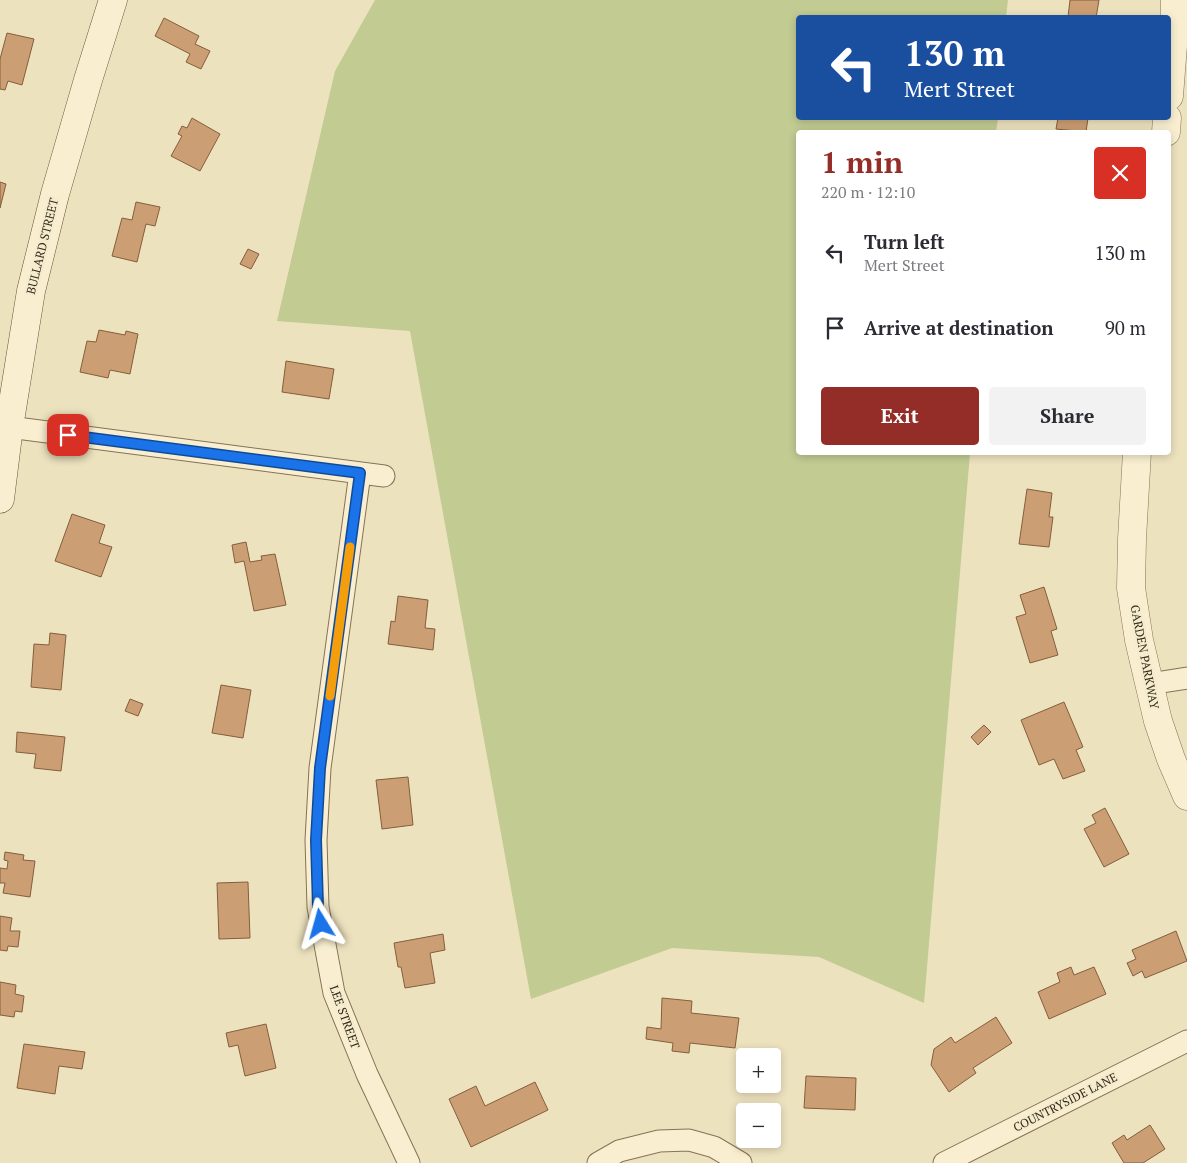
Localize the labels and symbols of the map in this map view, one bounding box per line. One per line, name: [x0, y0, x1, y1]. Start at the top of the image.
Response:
street label: BULLARD STREET: [23, 196, 61, 296]
pin: [47, 414, 89, 456]
street label: GARDEN PARKWAY: [1128, 604, 1163, 711]
position arrow: [294, 897, 346, 949]
street label: LEE STREET: [327, 983, 364, 1051]
street label: COUNTRYSIDE LANE: [1010, 1069, 1120, 1135]

